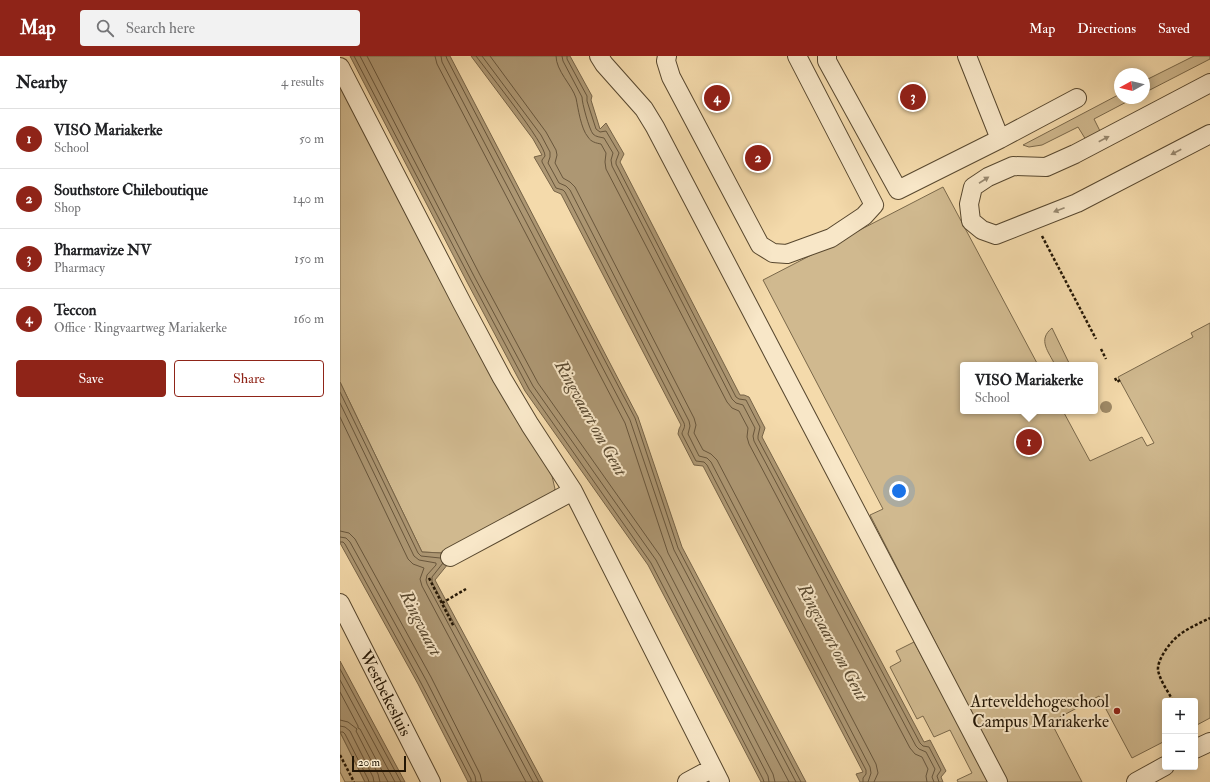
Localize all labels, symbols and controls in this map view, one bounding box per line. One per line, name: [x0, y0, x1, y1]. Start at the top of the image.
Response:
search box: [80, 10, 360, 46]
text: Map: [20, 16, 56, 40]
icon: search: [94, 17, 116, 39]
text: Search here: [126, 19, 195, 38]
text: Map: [1029, 20, 1055, 37]
text: Directions: [1077, 20, 1136, 37]
text: Saved: [1158, 20, 1190, 37]
north arrow: [1114, 68, 1150, 104]
text: Nearby: [16, 72, 67, 93]
text: 4 results: [281, 74, 324, 90]
pin: 3: [900, 82, 926, 112]
pin: 4: [704, 83, 730, 113]
text: VISO Mariakerke: [54, 121, 163, 140]
text: 1: [27, 131, 31, 147]
text: 50 m: [299, 131, 324, 147]
one-way arrow: [1098, 136, 1110, 142]
text: School: [54, 140, 89, 156]
pin: 2: [745, 143, 771, 173]
one-way arrow: [1170, 149, 1181, 156]
one-way arrow: [979, 176, 989, 184]
text: Southstore Chileboutique: [54, 181, 208, 200]
text: 2: [26, 191, 32, 207]
text: 140 m: [293, 191, 324, 207]
text: Shop: [54, 200, 81, 216]
one-way arrow: [1053, 208, 1065, 214]
text: Pharmavize NV: [54, 241, 151, 260]
text: 3: [27, 251, 32, 267]
text: 150 m: [294, 251, 324, 267]
text: Pharmacy: [54, 260, 105, 276]
text: Teccon: [54, 301, 96, 320]
text: 4: [25, 311, 33, 327]
text: 160 m: [293, 311, 324, 327]
text: Office · Ringvaartweg Mariakerke: [54, 320, 227, 336]
water label: Ringvaart om Gent: [549, 355, 632, 481]
button: Save: [16, 360, 166, 397]
button: Share: [174, 360, 324, 397]
popup: [960, 362, 1098, 414]
text: VISO Mariakerke: [975, 371, 1083, 390]
text: School: [975, 390, 1010, 406]
pin: 1: [1016, 427, 1042, 457]
your location: [889, 481, 909, 501]
water label: Ringvaart om Gent: [792, 579, 873, 705]
water label: Ringvaart: [394, 586, 447, 661]
street label: Westbekesluis: [354, 646, 416, 740]
place label: Arteveldehogeschool Campus Mariakerke: [969, 691, 1110, 733]
map controls: [1162, 698, 1198, 770]
button: +: [1162, 698, 1198, 734]
marker: Arteveldehogeschool Campus Mariakerke: [1112, 706, 1122, 716]
button: −: [1162, 734, 1198, 770]
scale bar: [352, 754, 406, 773]
text: 20 m: [358, 756, 380, 769]

